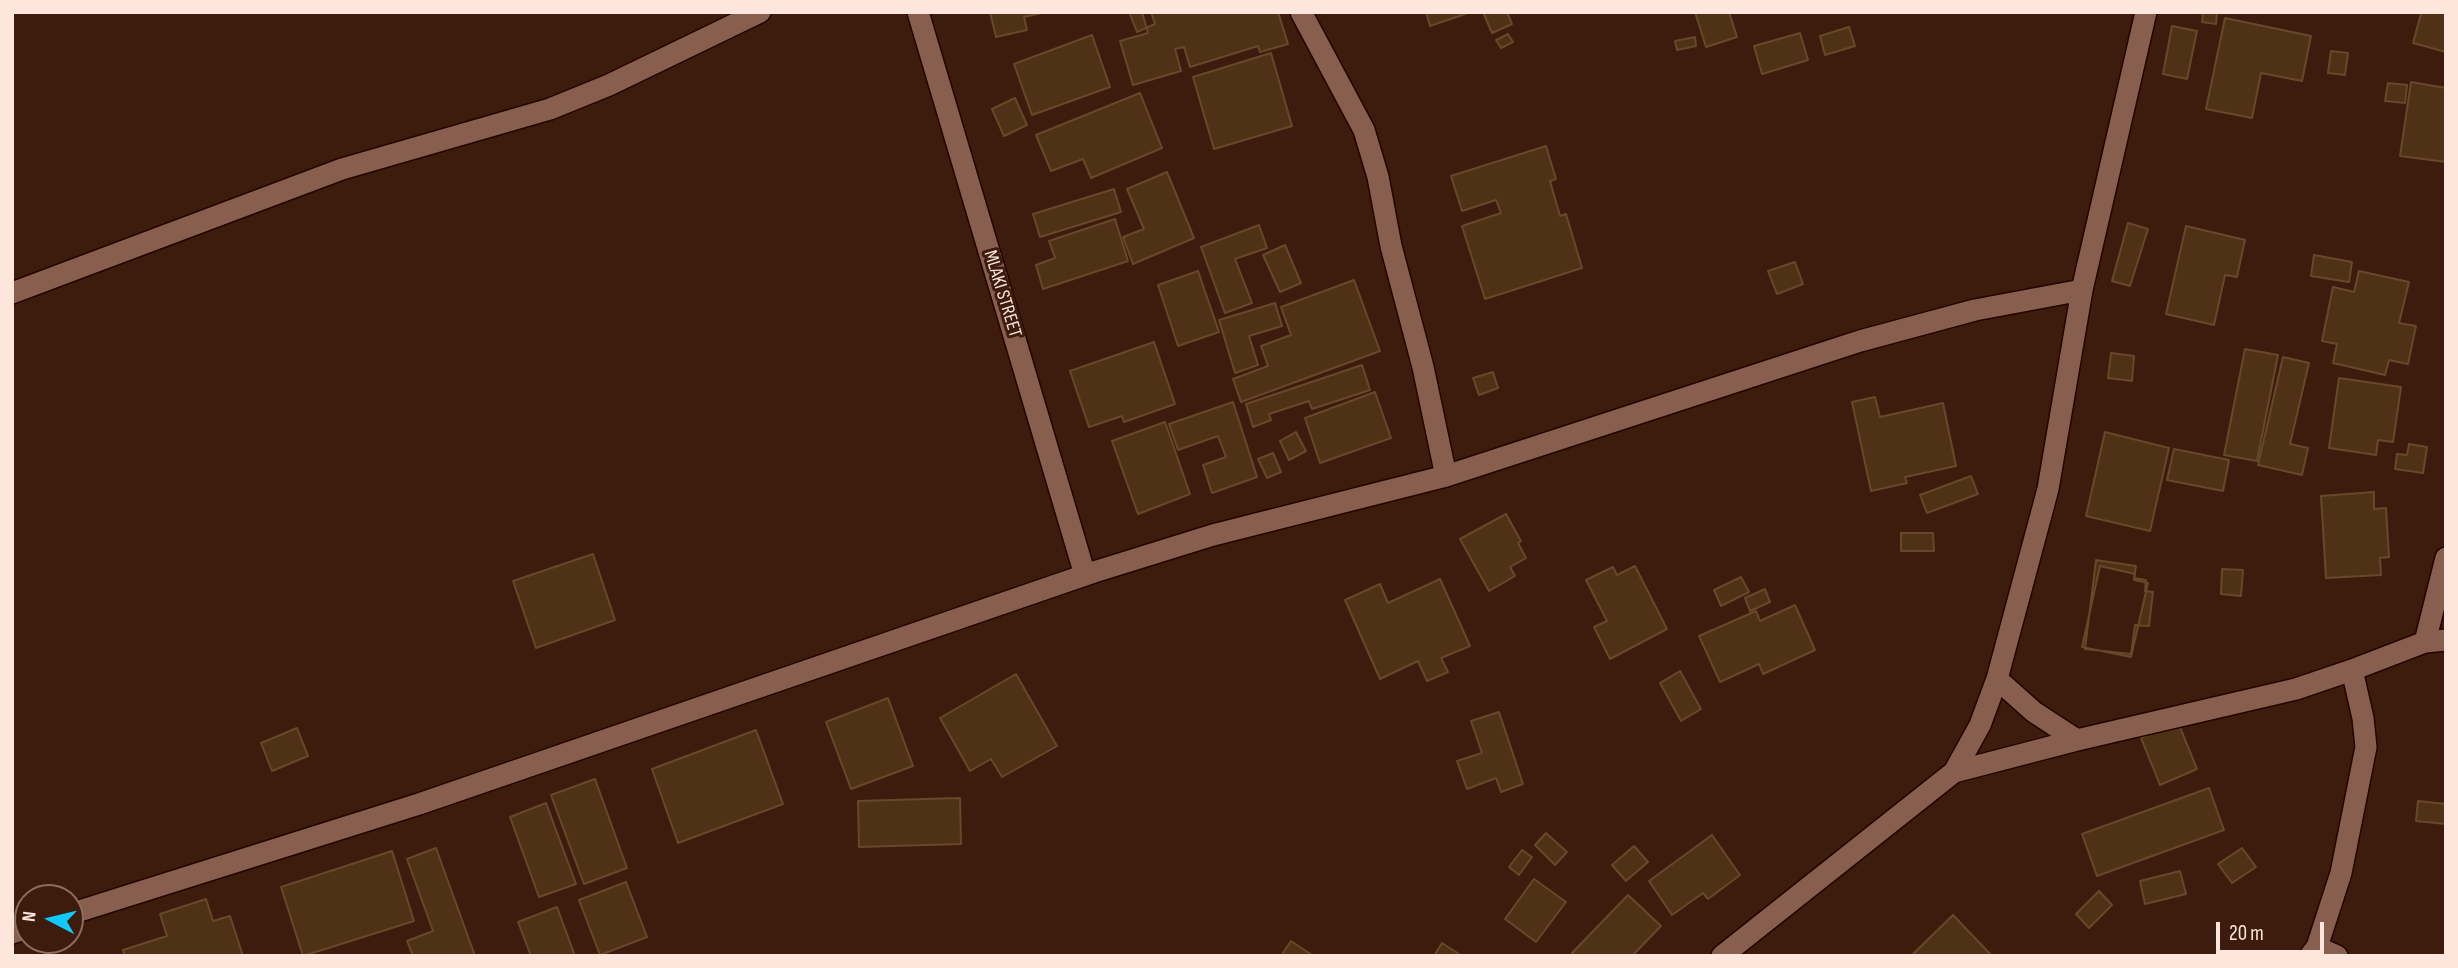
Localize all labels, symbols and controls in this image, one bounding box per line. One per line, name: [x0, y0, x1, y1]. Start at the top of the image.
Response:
street label: MLAKI STREET: [978, 248, 1026, 340]
north arrow: [14, 884, 84, 954]
scale bar: [2220, 908, 2328, 952]
text: N: [18, 910, 42, 923]
text: 20 m: [2229, 921, 2264, 946]

